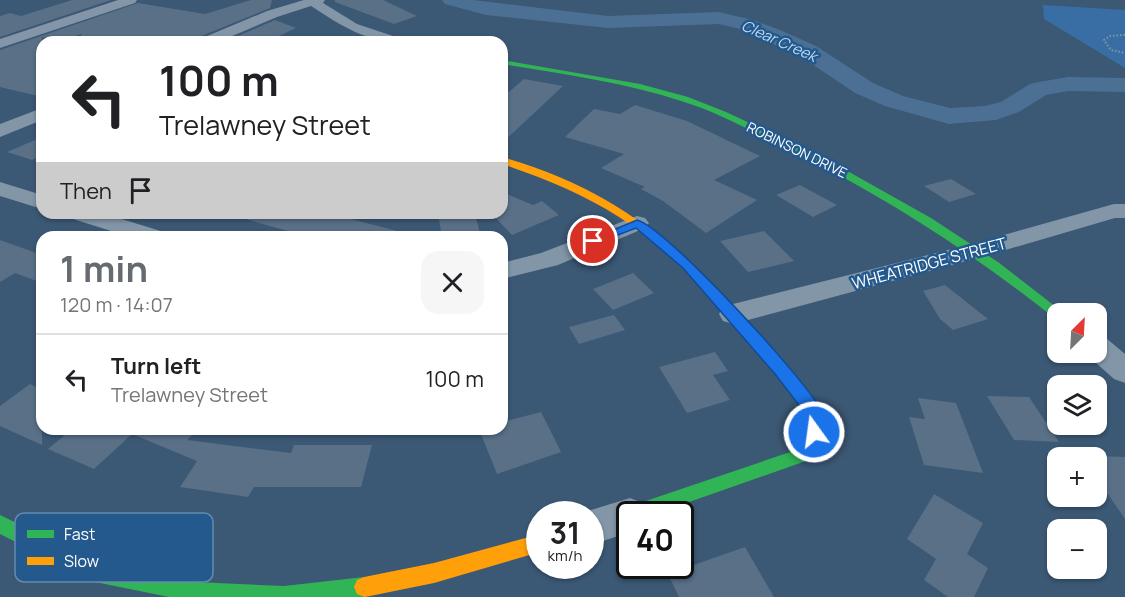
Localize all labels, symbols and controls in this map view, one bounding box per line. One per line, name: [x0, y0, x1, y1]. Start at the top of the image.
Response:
water label: Clear Creek: [738, 15, 823, 68]
text: 100 m: [159, 51, 279, 109]
icon: left: [60, 60, 138, 138]
text: Trelawney Street: [159, 106, 371, 143]
street label: ROBINSON DRIVE: [744, 117, 851, 182]
icon: arrive: [124, 174, 157, 207]
text: Then: [60, 176, 112, 206]
pin: [567, 215, 618, 266]
icon: arrive: [576, 224, 609, 257]
street label: WHEATRIDGE STREET: [849, 232, 1009, 294]
text: 1 min: [60, 244, 148, 293]
button: close: [421, 251, 484, 314]
text: 120 m · 14:07: [60, 291, 173, 318]
north arrow: [1047, 303, 1107, 363]
map controls: [1047, 303, 1107, 579]
text: Turn left: [111, 351, 201, 381]
icon: left: [60, 363, 93, 396]
text: 100 m: [426, 364, 484, 394]
button: layers: [1047, 375, 1107, 435]
text: Trelawney Street: [111, 381, 268, 408]
position arrow: [782, 400, 846, 464]
button: +: [1047, 447, 1107, 507]
speed limit sign: 40: [616, 501, 694, 579]
text: 31: [550, 512, 580, 553]
legend: [15, 513, 213, 582]
button: −: [1047, 519, 1107, 579]
text: Fast: [64, 523, 95, 545]
text: km/h: [548, 545, 582, 566]
text: Slow: [64, 550, 99, 572]

